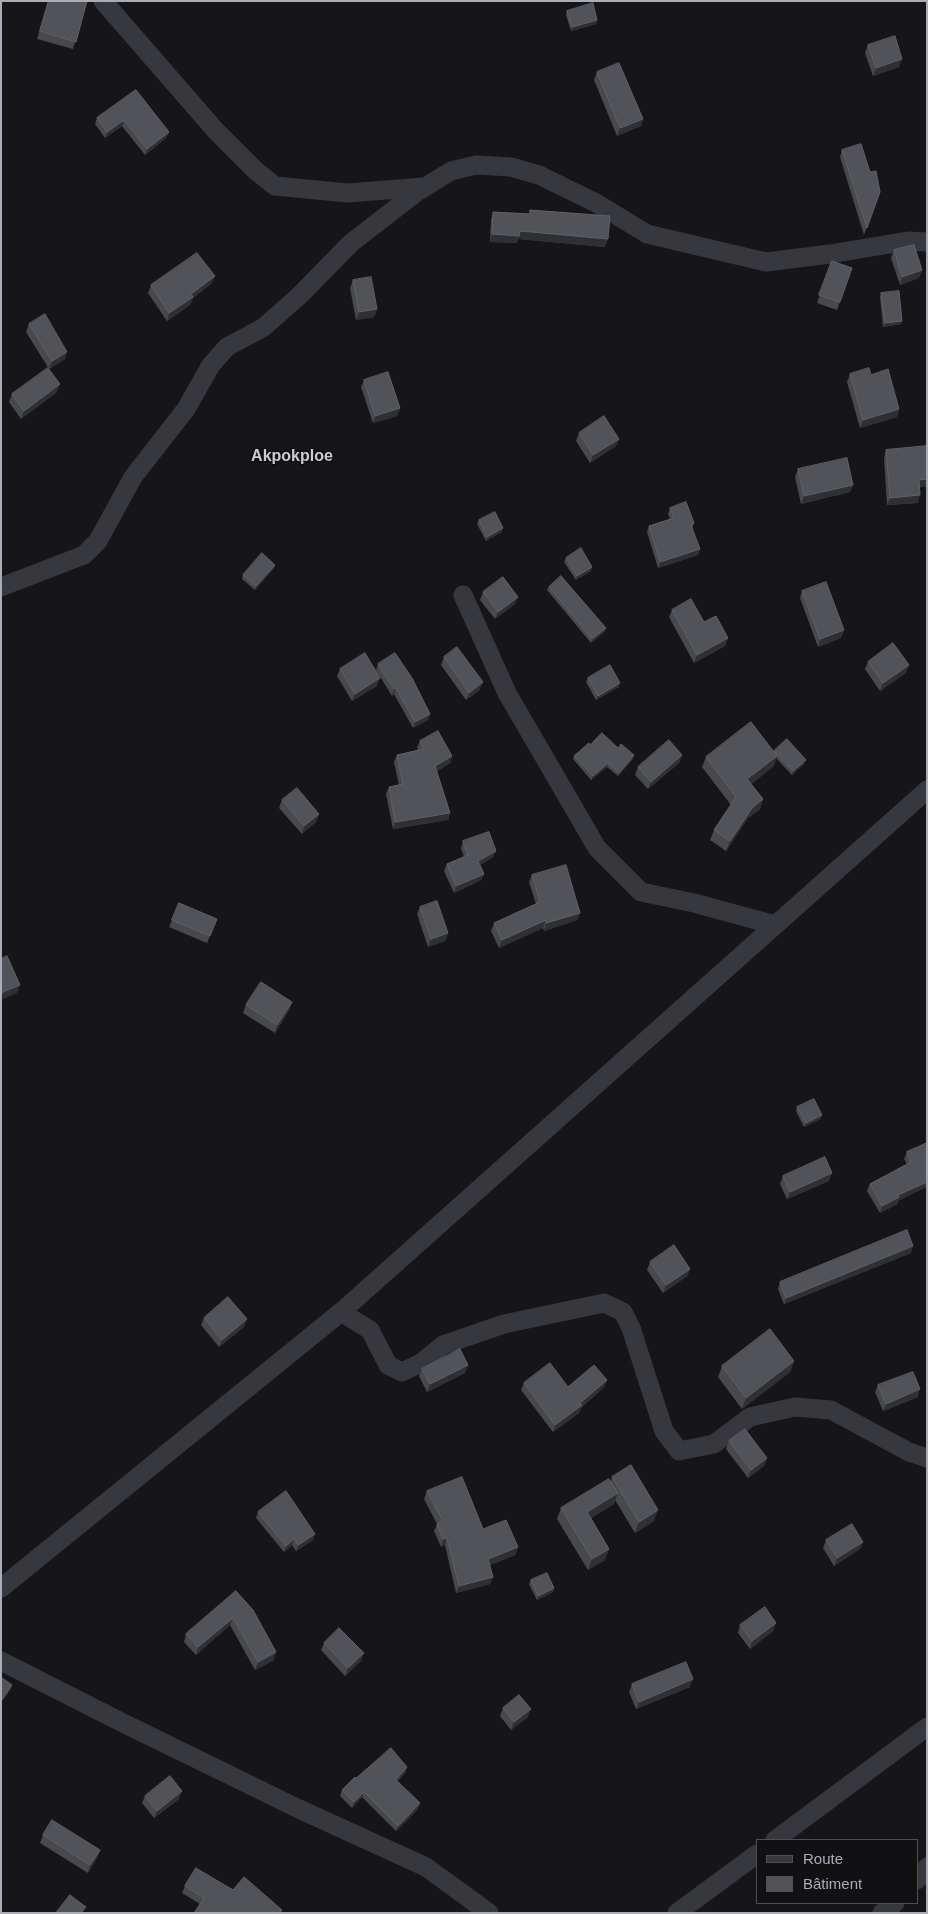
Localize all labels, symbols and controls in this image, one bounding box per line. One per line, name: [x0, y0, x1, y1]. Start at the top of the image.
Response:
district label: Akpokploe: [251, 447, 333, 467]
legend: [756, 1839, 918, 1904]
text: Route: [803, 1850, 843, 1867]
text: Bâtiment: [803, 1875, 862, 1892]

